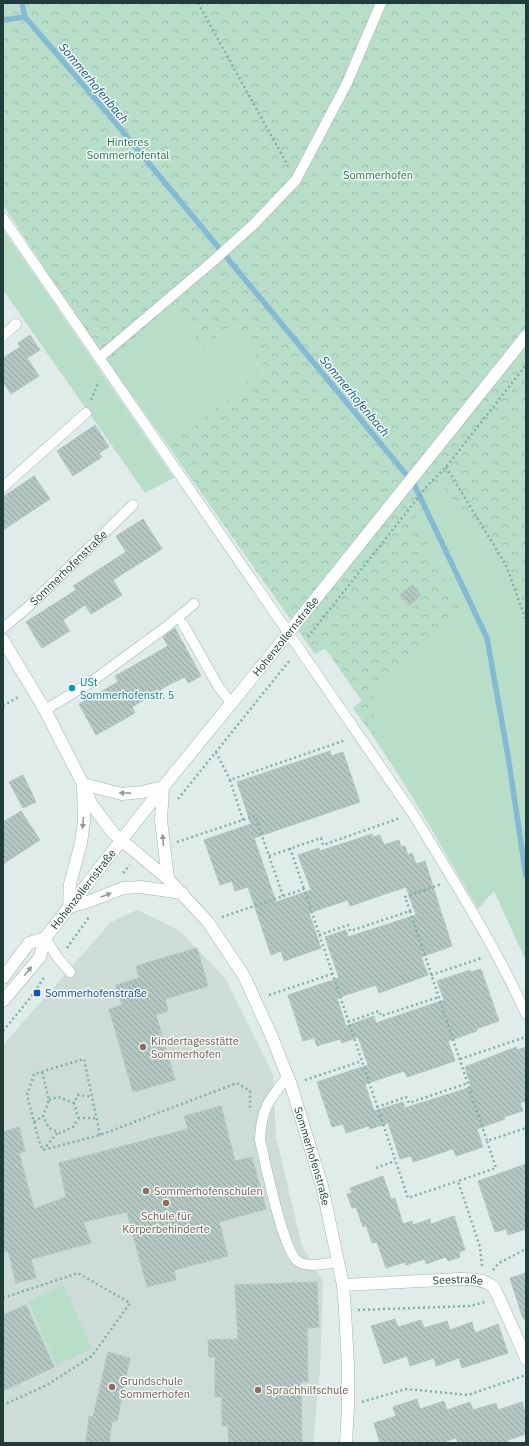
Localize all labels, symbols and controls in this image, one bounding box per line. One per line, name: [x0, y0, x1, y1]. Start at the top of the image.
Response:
water label: Sommerhofenbach: [56, 40, 132, 127]
park label: Hinteres Sommerhofental: [87, 135, 169, 162]
park label: Sommerhofen: [343, 168, 413, 182]
water label: Sommerhofenbach: [317, 353, 393, 440]
street label: Sommerhofenstraße: [27, 527, 110, 608]
street label: Hohenzollernstraße: [249, 594, 322, 679]
place label: USt Sommerhofenstr. 5: [80, 675, 174, 702]
marker: USt Sommerhofenstr. 5: [67, 683, 77, 693]
one-way arrow: [118, 790, 131, 796]
one-way arrow: [80, 817, 87, 829]
one-way arrow: [160, 834, 167, 846]
street label: Hohenzollernstraße: [47, 846, 119, 932]
one-way arrow: [101, 891, 113, 897]
one-way arrow: [23, 966, 32, 977]
place label: Sommerhofenstraße: [45, 986, 147, 1000]
marker: Sommerhofenstraße: [32, 988, 42, 998]
place label: Kindertagesstätte Sommerhofen: [151, 1034, 239, 1061]
marker: Kindertagesstätte Sommerhofen: [138, 1042, 148, 1052]
street label: Sommerhofenstraße: [291, 1105, 333, 1207]
place label: Sommerhofenschulen: [154, 1184, 263, 1198]
marker: Sommerhofenschulen: [141, 1186, 151, 1196]
marker: Schule für Körperbehinderte: [161, 1198, 171, 1208]
place label: Schule für Körperbehinderte: [122, 1209, 210, 1236]
street label: Seestraße: [432, 1272, 485, 1288]
place label: Grundschule Sommerhofen: [120, 1374, 190, 1401]
marker: Grundschule Sommerhofen: [107, 1382, 117, 1392]
place label: Sprachhilfschule: [266, 1383, 348, 1397]
marker: Sprachhilfschule: [253, 1385, 263, 1395]

